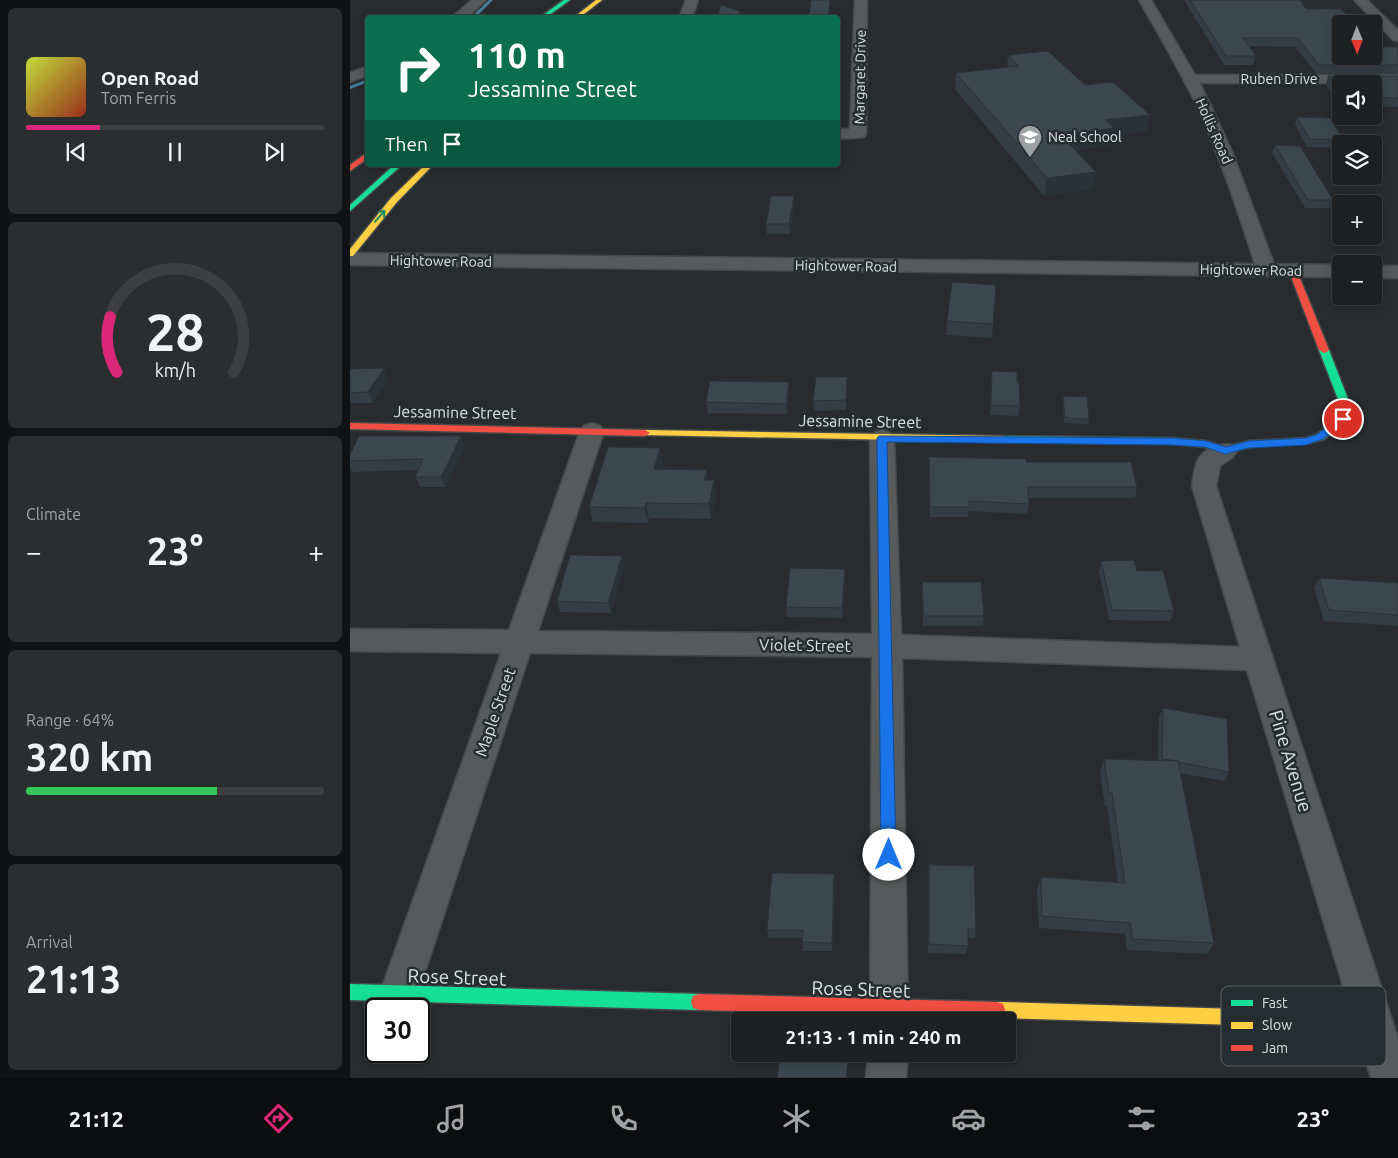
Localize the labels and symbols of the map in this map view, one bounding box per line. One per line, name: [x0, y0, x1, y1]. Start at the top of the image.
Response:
north arrow: [1332, 15, 1382, 65]
street label: Margaret Drive: [851, 30, 869, 124]
street label: Ruben Drive: [1241, 71, 1317, 87]
street label: Hollis Road: [1192, 96, 1236, 166]
school or university icon: Neal School: [1017, 124, 1043, 158]
place label: Neal School: [1048, 129, 1122, 145]
one-way arrow: [374, 209, 386, 222]
street label: Hightower Road: [390, 252, 492, 270]
street label: Hightower Road: [795, 257, 897, 275]
street label: Hightower Road: [1200, 261, 1302, 279]
pin: [1322, 398, 1364, 440]
street label: Jessamine Street: [393, 402, 517, 422]
street label: Jessamine Street: [798, 411, 922, 431]
street label: Violet Street: [759, 635, 852, 655]
street label: Maple Street: [471, 665, 519, 759]
street label: Pine Avenue: [1265, 707, 1317, 815]
position arrow: [862, 828, 914, 880]
street label: Rose Street: [407, 964, 507, 990]
street label: Rose Street: [811, 976, 911, 1002]
legend: [1221, 986, 1386, 1066]
text: Fast: [1262, 995, 1288, 1011]
speed limit sign: 30: [365, 998, 430, 1063]
text: Slow: [1262, 1017, 1292, 1033]
text: Jam: [1262, 1040, 1288, 1056]

